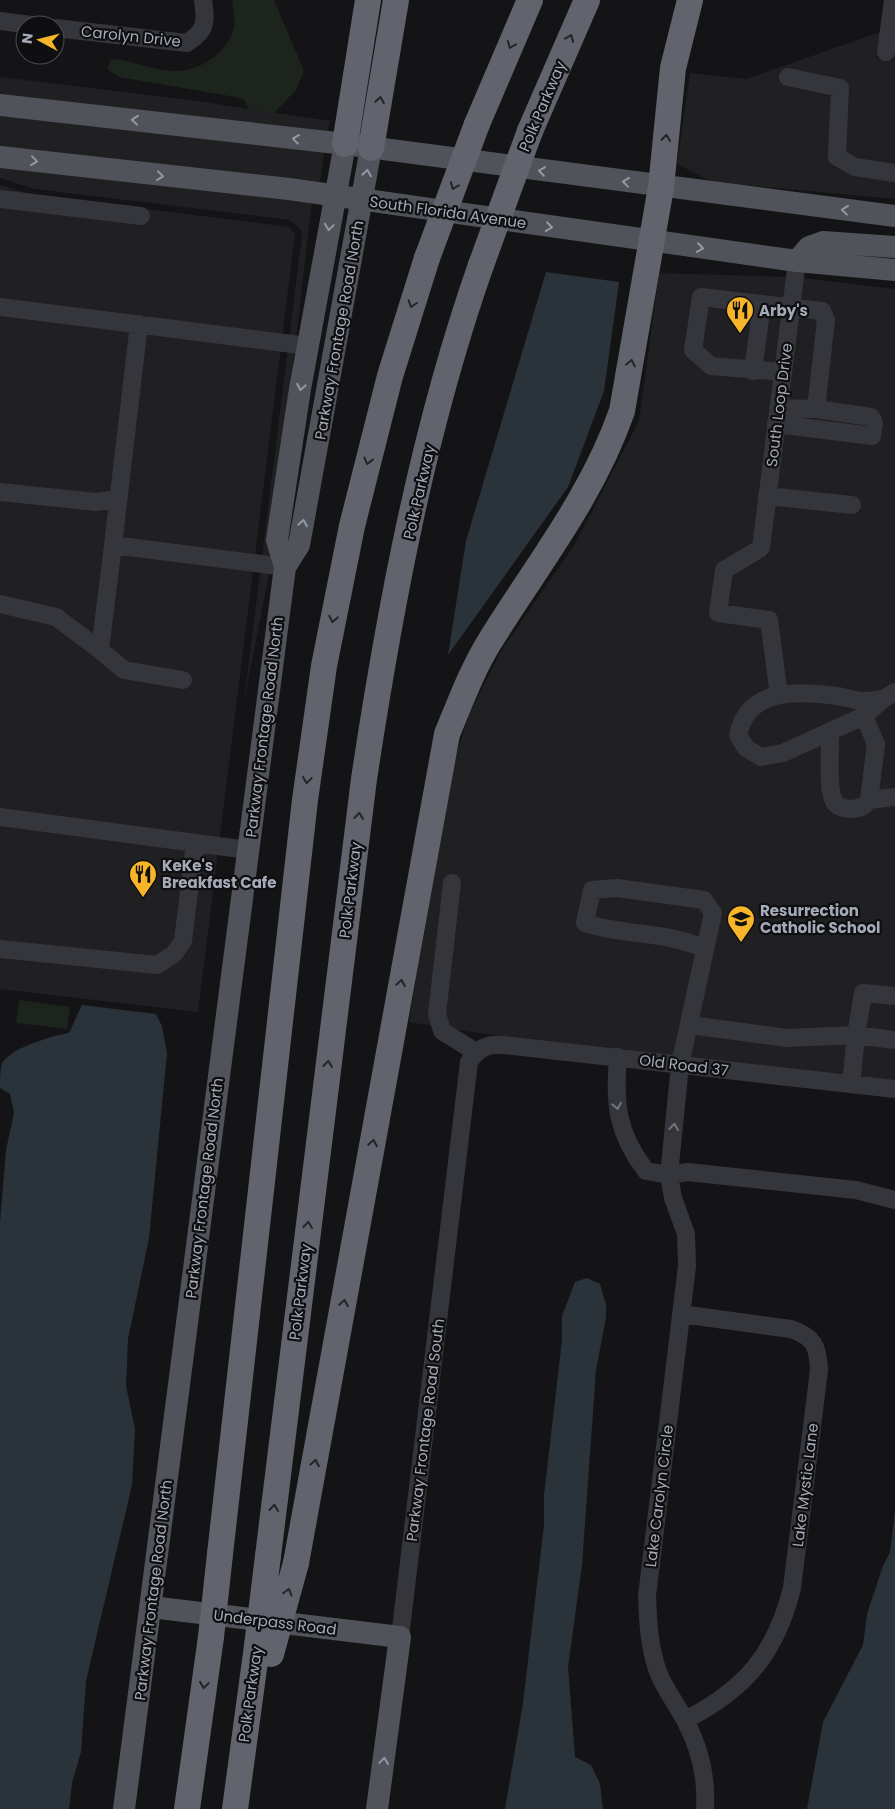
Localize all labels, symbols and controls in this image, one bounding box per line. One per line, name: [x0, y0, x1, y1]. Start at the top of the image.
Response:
north arrow: [15, 15, 65, 65]
street label: Carolyn Drive: [80, 20, 182, 52]
text: N: [17, 32, 38, 45]
one-way arrow: [564, 34, 575, 43]
one-way arrow: [507, 40, 518, 49]
street label: Polk Parkway: [513, 57, 571, 155]
one-way arrow: [374, 95, 384, 104]
one-way arrow: [131, 115, 139, 126]
one-way arrow: [292, 134, 300, 145]
one-way arrow: [660, 134, 671, 142]
one-way arrow: [30, 155, 38, 166]
one-way arrow: [538, 166, 546, 177]
one-way arrow: [361, 169, 371, 178]
one-way arrow: [156, 170, 164, 181]
one-way arrow: [622, 177, 630, 188]
one-way arrow: [450, 181, 460, 190]
street label: South Florida Avenue: [368, 191, 528, 233]
one-way arrow: [840, 205, 848, 216]
street label: Parkway Frontage Road North: [309, 219, 369, 441]
one-way arrow: [545, 221, 554, 231]
one-way arrow: [324, 223, 335, 231]
one-way arrow: [697, 242, 705, 253]
restaurant icon: Arby's: [725, 295, 755, 334]
one-way arrow: [408, 300, 418, 308]
place label: Arby's: [759, 300, 808, 321]
street label: South Loop Drive: [761, 342, 797, 468]
one-way arrow: [625, 359, 635, 367]
one-way arrow: [296, 382, 306, 391]
street label: Polk Parkway: [398, 442, 440, 541]
one-way arrow: [363, 456, 374, 465]
one-way arrow: [298, 518, 308, 527]
street label: Parkway Frontage Road North: [240, 615, 288, 839]
one-way arrow: [328, 615, 339, 624]
one-way arrow: [303, 775, 313, 784]
one-way arrow: [353, 811, 364, 819]
street label: Polk Parkway: [334, 840, 366, 939]
place label: KeKe's Breakfast Cafe: [162, 855, 276, 893]
restaurant icon: KeKe's Breakfast Cafe: [128, 859, 158, 898]
place label: Resurrection Catholic School: [760, 900, 880, 938]
school or university icon: Resurrection Catholic School: [726, 904, 756, 943]
one-way arrow: [396, 979, 406, 988]
street label: Old Road 37: [638, 1049, 730, 1081]
one-way arrow: [323, 1060, 333, 1068]
street label: Parkway Frontage Road North: [180, 1076, 228, 1300]
one-way arrow: [612, 1101, 622, 1110]
one-way arrow: [668, 1122, 679, 1130]
one-way arrow: [368, 1139, 378, 1148]
one-way arrow: [303, 1221, 313, 1229]
street label: Polk Parkway: [284, 1242, 316, 1341]
one-way arrow: [339, 1299, 349, 1308]
street label: Parkway Frontage Road South: [401, 1317, 449, 1543]
street label: Lake Mystic Lane: [787, 1422, 823, 1548]
street label: Lake Carolyn Circle: [640, 1424, 678, 1568]
one-way arrow: [309, 1459, 319, 1467]
street label: Parkway Frontage Road North: [129, 1478, 177, 1702]
one-way arrow: [268, 1504, 279, 1512]
one-way arrow: [283, 1588, 293, 1596]
street label: Underpass Road: [212, 1604, 338, 1640]
street label: Polk Parkway: [233, 1644, 267, 1743]
one-way arrow: [199, 1682, 210, 1690]
one-way arrow: [378, 1756, 388, 1765]

